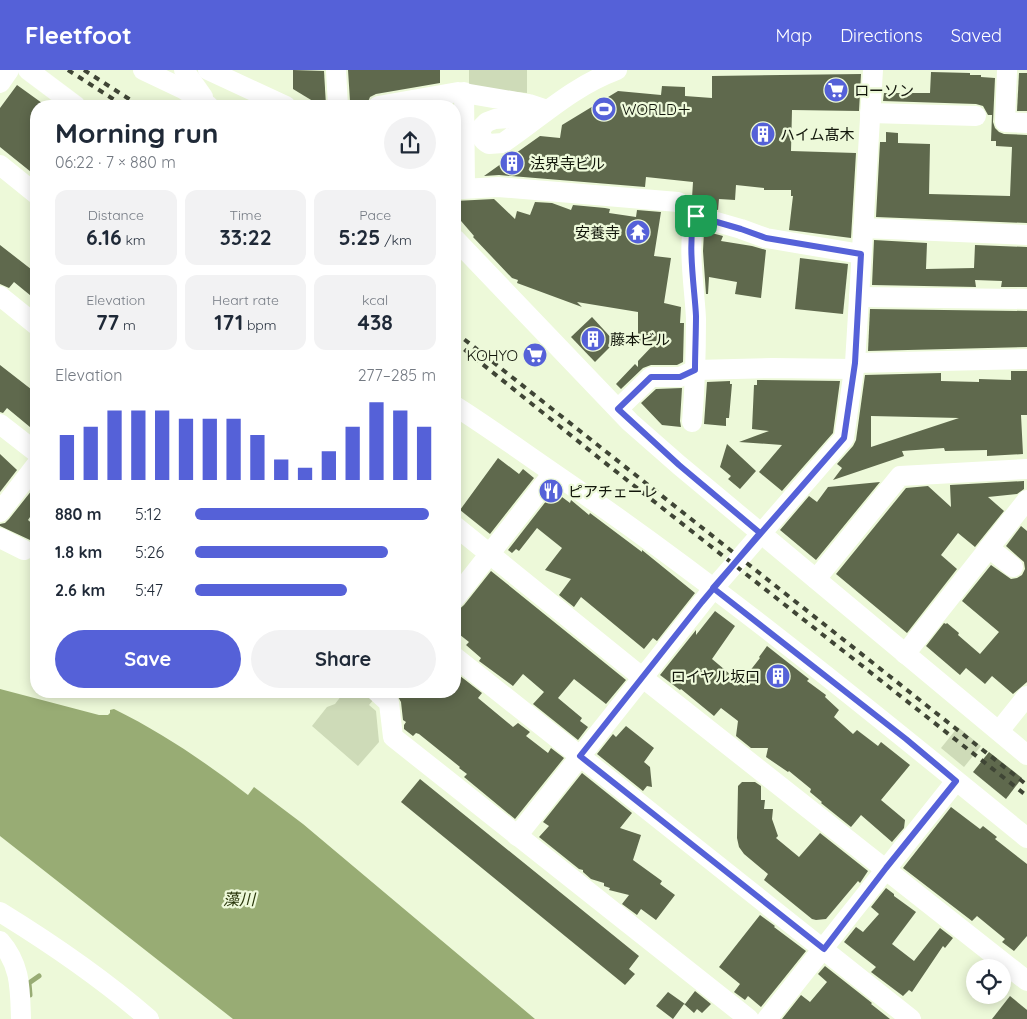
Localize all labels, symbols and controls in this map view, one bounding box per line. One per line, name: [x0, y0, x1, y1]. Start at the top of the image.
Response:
text: Fleetfoot: [25, 20, 132, 50]
text: Map: [775, 24, 812, 47]
text: Directions: [840, 24, 923, 47]
text: Saved: [951, 24, 1002, 47]
supermarket icon: ローソン: [823, 77, 849, 103]
place label: ローソン: [854, 81, 914, 100]
sports icon: WORLD＋: [591, 96, 617, 122]
place label: WORLD＋: [622, 100, 692, 119]
text: Morning run: [55, 115, 219, 150]
button: share: [384, 117, 436, 169]
building icon: ハイム髙木: [750, 121, 776, 147]
place label: ハイム髙木: [780, 125, 854, 144]
building icon: 法界寺ビル: [499, 150, 525, 176]
text: 06:22 · 7 × 880 m: [55, 152, 176, 172]
place label: 法界寺ビル: [530, 154, 605, 173]
pin: [675, 195, 717, 237]
icon: arrive: [682, 202, 710, 230]
text: Distance: [88, 206, 144, 224]
text: Time: [229, 206, 262, 224]
text: Pace: [359, 206, 391, 224]
temple icon: 安養寺: [625, 219, 651, 245]
place label: 安養寺: [575, 223, 620, 242]
text: 6.16: [86, 224, 122, 250]
text: 33:22: [219, 224, 272, 250]
text: 5:25: [339, 224, 380, 250]
text: km: [122, 231, 146, 249]
text: /km: [380, 231, 412, 249]
text: Elevation: [86, 291, 145, 309]
text: Heart rate: [212, 291, 279, 309]
text: kcal: [362, 291, 388, 309]
text: 77: [96, 309, 119, 335]
text: 171: [214, 309, 243, 335]
text: 438: [358, 309, 393, 335]
text: m: [119, 316, 136, 334]
text: bpm: [243, 316, 277, 334]
building icon: 藤本ビル: [580, 326, 606, 352]
place label: 藤本ビル: [610, 330, 670, 349]
supermarket icon: KOHYO: [522, 342, 548, 368]
place label: KOHYO: [467, 346, 518, 365]
text: Elevation: [55, 365, 122, 385]
text: 277–285 m: [358, 365, 436, 385]
restaurant icon: ピアチェーレ: [538, 478, 564, 504]
place label: ピアチェーレ: [568, 482, 658, 501]
text: 880 m: [55, 504, 102, 524]
text: 5:12: [135, 504, 162, 524]
text: 1.8 km: [55, 542, 102, 562]
text: 5:26: [135, 542, 164, 562]
text: 2.6 km: [55, 580, 105, 600]
text: 5:47: [135, 580, 163, 600]
button: Save: [55, 630, 241, 688]
button: Share: [251, 630, 436, 688]
building icon: ロイヤル坂口: [765, 663, 791, 689]
place label: ロイヤル坂口: [670, 667, 760, 686]
water label: 藻川: [223, 889, 257, 909]
map controls: [966, 959, 1011, 1004]
button: locate: [966, 959, 1011, 1004]

